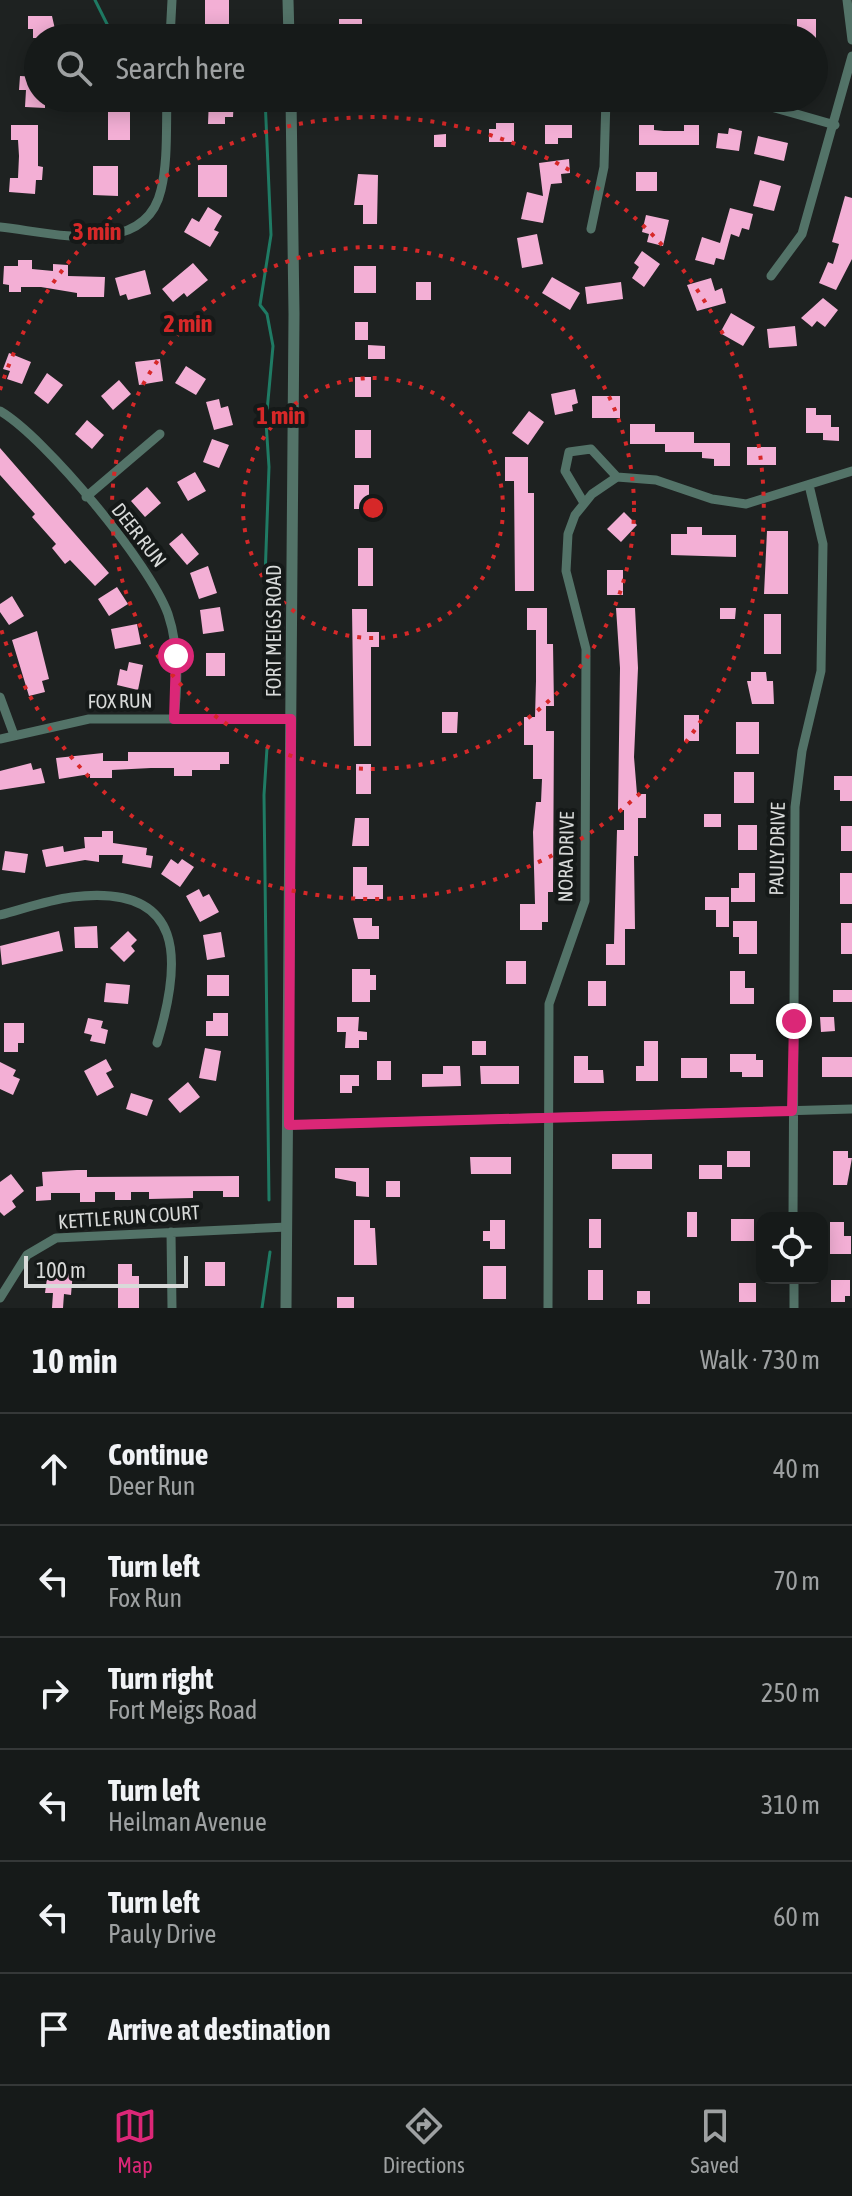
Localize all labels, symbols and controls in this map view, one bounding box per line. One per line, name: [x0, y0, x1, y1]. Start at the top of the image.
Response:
search box: [24, 24, 828, 112]
icon: search: [52, 46, 96, 90]
text: Search here: [116, 51, 245, 85]
text: 3 min: [72, 218, 122, 245]
text: 2 min: [163, 310, 213, 337]
text: 1 min: [256, 402, 306, 429]
centre of rings: [359, 494, 387, 522]
street label: DEER RUN: [107, 498, 171, 571]
street label: FORT MEIGS ROAD: [262, 565, 285, 697]
route start: [158, 638, 194, 674]
street label: FOX RUN: [87, 688, 153, 713]
street label: PAULY DRIVE: [764, 802, 789, 896]
street label: NORA DRIVE: [553, 811, 578, 903]
route end: [776, 1003, 812, 1039]
street label: KETTLE RUN COURT: [57, 1200, 201, 1233]
map controls: [756, 1212, 828, 1284]
button: locate: [756, 1212, 828, 1284]
scale bar: [24, 1252, 188, 1288]
text: 100 m: [36, 1257, 86, 1283]
text: 10 min: [32, 1341, 117, 1380]
text: Walk · 730 m: [700, 1345, 820, 1375]
text: Continue: [108, 1437, 208, 1471]
icon: ahead: [32, 1447, 76, 1491]
text: 40 m: [773, 1454, 820, 1484]
text: Deer Run: [108, 1471, 195, 1501]
text: Turn left: [108, 1549, 200, 1583]
icon: left: [32, 1559, 76, 1603]
text: 70 m: [773, 1566, 820, 1596]
text: Fox Run: [108, 1583, 182, 1613]
text: Turn right: [108, 1661, 214, 1695]
icon: right: [32, 1671, 76, 1715]
text: 250 m: [761, 1678, 820, 1708]
text: Fort Meigs Road: [108, 1695, 257, 1725]
text: Turn left: [108, 1773, 200, 1807]
icon: left: [32, 1783, 76, 1827]
text: 310 m: [761, 1790, 820, 1820]
text: Heilman Avenue: [108, 1807, 267, 1837]
text: Turn left: [108, 1885, 200, 1919]
icon: left: [32, 1895, 76, 1939]
text: 60 m: [773, 1902, 820, 1932]
text: Pauly Drive: [108, 1919, 216, 1949]
icon: arrive: [32, 2007, 76, 2051]
text: Arrive at destination: [108, 2012, 330, 2046]
tab: Map: [113, 2104, 157, 2178]
tab: Directions: [383, 2104, 465, 2178]
tab: Saved: [690, 2104, 739, 2178]

